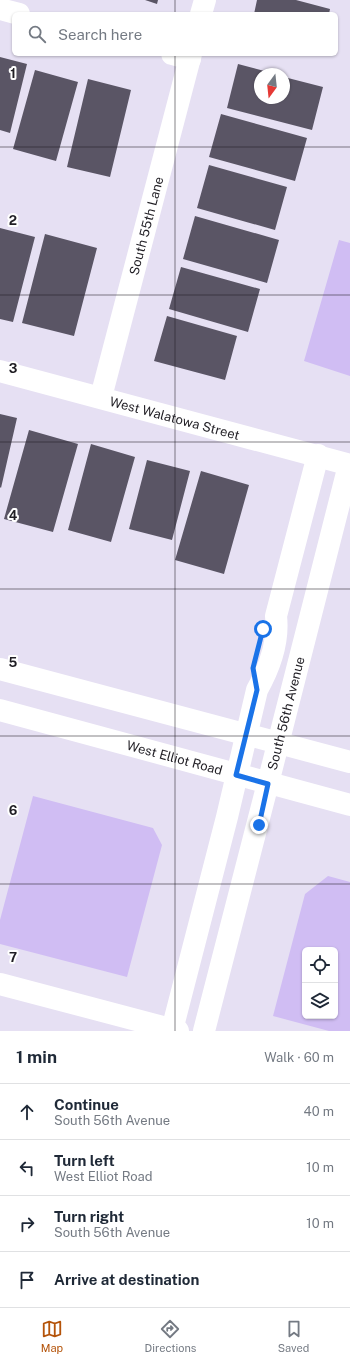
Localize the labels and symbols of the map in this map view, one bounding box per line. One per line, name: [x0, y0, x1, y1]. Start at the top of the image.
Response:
text: 1: [10, 66, 16, 81]
north arrow: [254, 68, 290, 104]
street label: South 55th Lane: [126, 175, 166, 277]
text: 2: [9, 213, 17, 228]
text: 3: [9, 361, 18, 376]
street label: West Walatowa Street: [108, 393, 241, 443]
text: 4: [9, 508, 18, 523]
route start: [254, 620, 272, 638]
text: 5: [9, 655, 18, 670]
street label: South 56th Avenue: [264, 655, 307, 771]
street label: West Elliot Road: [125, 737, 224, 778]
text: 6: [9, 803, 18, 818]
route end: [250, 816, 268, 834]
text: 7: [9, 950, 17, 965]

